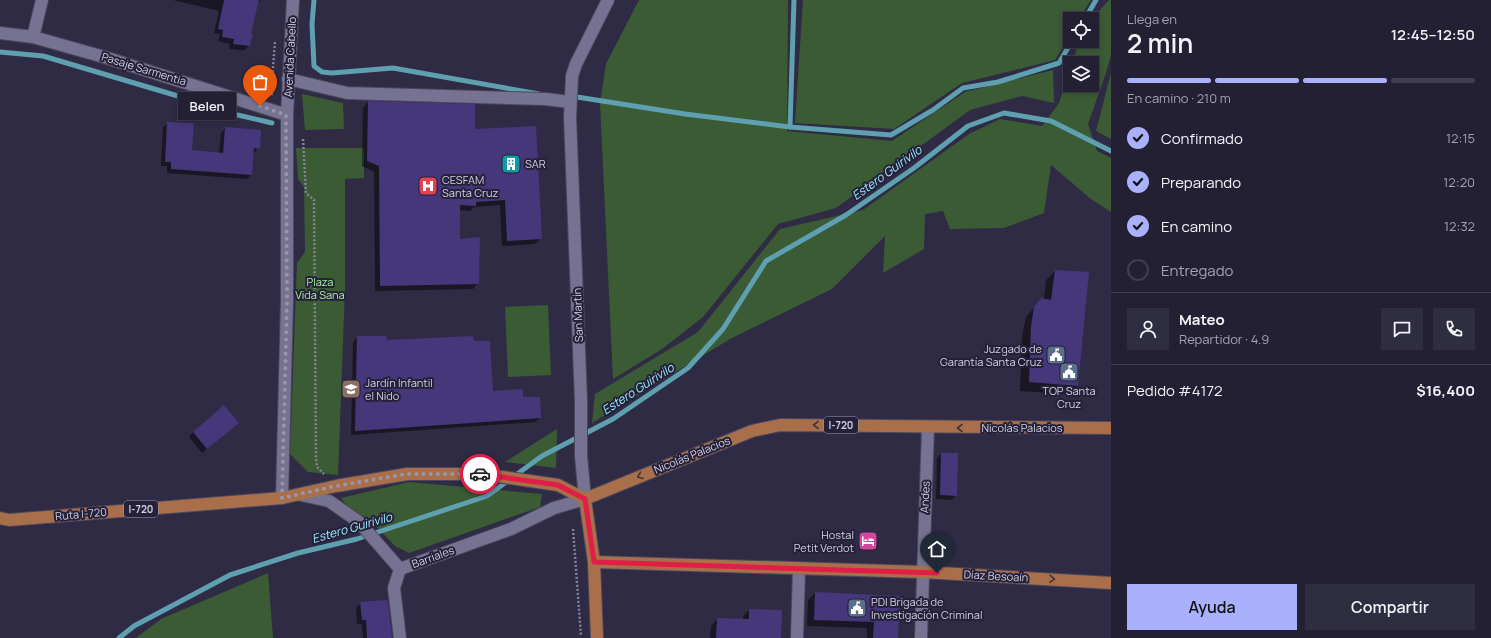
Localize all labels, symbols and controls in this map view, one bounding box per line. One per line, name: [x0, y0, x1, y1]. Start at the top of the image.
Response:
text: Llega en: [1127, 10, 1177, 28]
map controls: [1063, 12, 1099, 92]
button: locate: [1063, 12, 1099, 48]
street label: Avenida Cabello: [280, 16, 299, 98]
text: 12:45–12:50: [1391, 24, 1475, 45]
text: 2 min: [1127, 25, 1193, 61]
street label: Pasaje Sarmentia: [100, 49, 188, 89]
button: layers: [1063, 56, 1099, 92]
pin: [243, 65, 277, 106]
icon: bag: [249, 71, 271, 93]
text: En camino · 210 m: [1127, 89, 1231, 107]
callout: Belen: [178, 92, 236, 120]
text: Belen: [190, 97, 224, 115]
icon: check: [1127, 127, 1149, 149]
text: Confirmado: [1161, 128, 1243, 149]
text: 12:15: [1446, 129, 1475, 147]
water label: Estero Guirivilo: [848, 141, 926, 204]
building icon: SAR: [500, 153, 522, 175]
place label: SAR: [525, 156, 546, 171]
icon: check: [1127, 171, 1149, 193]
place label: CESFAM Santa Cruz: [442, 172, 499, 200]
text: Preparando: [1161, 172, 1241, 193]
text: 12:20: [1443, 173, 1475, 191]
hospital icon: CESFAM Santa Cruz: [417, 175, 439, 197]
icon: check: [1127, 215, 1149, 237]
text: En camino: [1161, 216, 1232, 237]
text: 12:32: [1444, 217, 1475, 235]
text: Entregado: [1161, 260, 1233, 281]
park label: Plaza Vida Sana: [295, 274, 345, 302]
street label: San Martín: [569, 288, 586, 342]
button: person: [1127, 308, 1169, 350]
button: chat: [1381, 308, 1423, 350]
button: phone: [1433, 308, 1475, 350]
text: Mateo: [1179, 309, 1225, 330]
text: Repartidor · 4.9: [1179, 330, 1269, 348]
place label: Juzgado de Garantía Santa Cruz: [940, 341, 1043, 369]
public building icon: Juzgado de Garantía Santa Cruz: [1045, 344, 1067, 366]
water label: Estero Guirivilo: [598, 358, 678, 418]
public building icon: TOP Santa Cruz: [1058, 361, 1080, 383]
place label: Jardín Infantil el Nido: [365, 375, 433, 403]
school or university icon: Jardín Infantil el Nido: [340, 378, 362, 400]
text: Pedido #4172: [1127, 380, 1223, 401]
text: $16,400: [1416, 380, 1475, 401]
place label: TOP Santa Cruz: [1042, 383, 1096, 411]
road number: I-720: [824, 417, 858, 433]
street label: Nicolás Palacios: [981, 420, 1063, 435]
one-way arrow: [813, 421, 819, 429]
one-way arrow: [957, 424, 963, 432]
street label: Nicolás Palacios: [651, 432, 732, 477]
courier: [460, 454, 500, 494]
icon: car: [469, 463, 491, 485]
one-way arrow: [636, 472, 643, 480]
street label: Andes: [916, 480, 933, 513]
road number: I-720: [124, 501, 158, 517]
street label: Ruta I-720: [54, 504, 107, 523]
water label: Estero Guirivilo: [310, 508, 395, 547]
place label: Hostal Petit Verdot: [794, 527, 854, 555]
hotel icon: Hostal Petit Verdot: [857, 530, 879, 552]
pin: [920, 532, 954, 573]
icon: home: [926, 538, 948, 560]
street label: Barriales: [409, 542, 456, 571]
street label: Díaz Besoaín: [963, 566, 1029, 585]
one-way arrow: [1049, 575, 1055, 584]
button: Ayuda: [1127, 584, 1297, 630]
button: Compartir: [1305, 584, 1475, 630]
place label: PDI Brigada de Investigación Criminal: [871, 594, 983, 622]
public building icon: PDI Brigada de Investigación Criminal: [846, 597, 868, 619]

